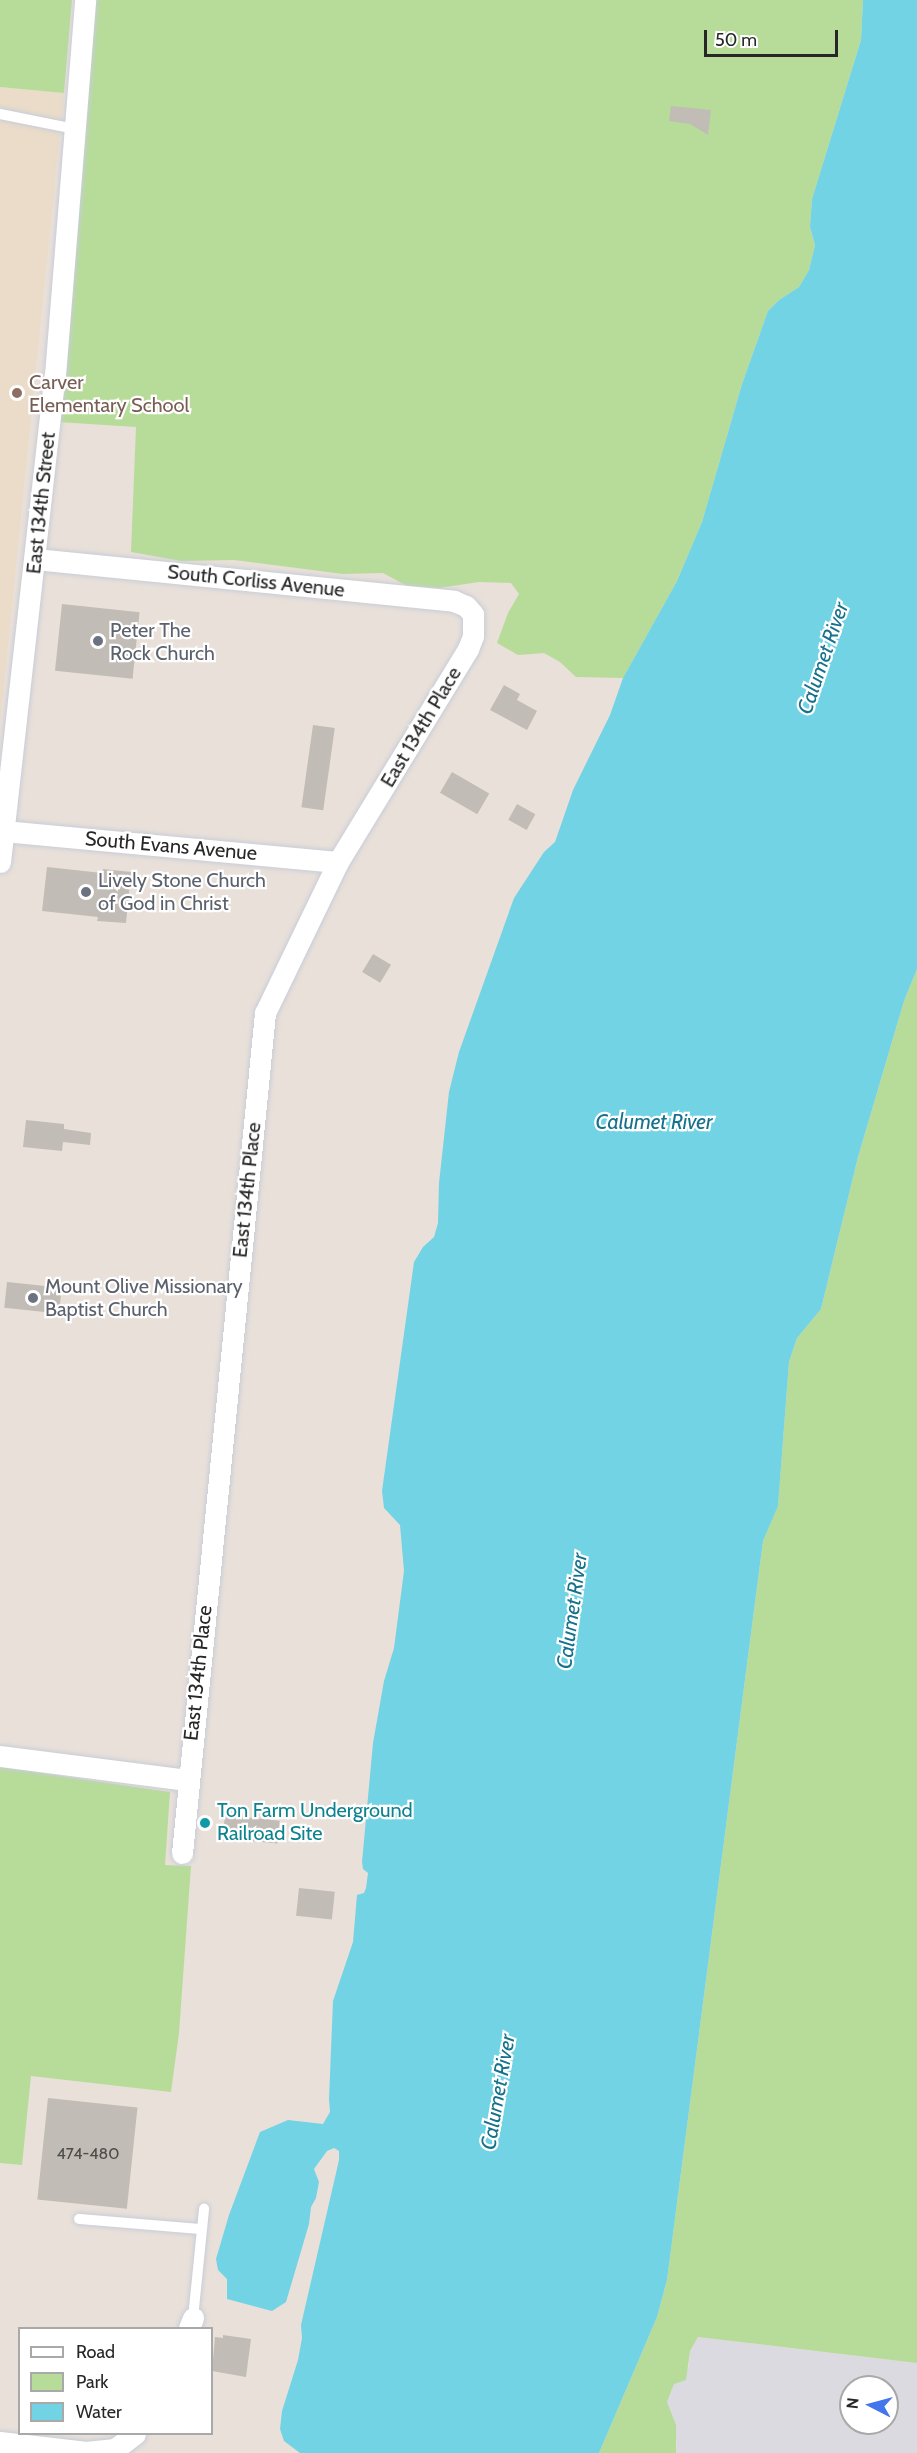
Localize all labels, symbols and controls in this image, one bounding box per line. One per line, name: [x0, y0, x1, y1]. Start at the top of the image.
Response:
scale bar: [707, 18, 840, 56]
text: 50 m: [715, 29, 757, 51]
place label: Carver Elementary School: [29, 370, 189, 417]
marker: Carver Elementary School: [10, 386, 24, 400]
street label: East 134th Street: [22, 431, 60, 575]
street label: South Corliss Avenue: [166, 560, 346, 602]
water label: Calumet River: [792, 599, 854, 717]
place label: Peter The Rock Church: [110, 618, 215, 665]
marker: Peter The Rock Church: [91, 634, 105, 648]
street label: East 134th Place: [376, 663, 466, 791]
street label: South Evans Avenue: [84, 827, 258, 865]
place label: Lively Stone Church of God in Christ: [98, 868, 266, 915]
marker: Lively Stone Church of God in Christ: [79, 885, 93, 899]
water label: Calumet River: [596, 1109, 712, 1135]
street label: East 134th Place: [228, 1121, 266, 1259]
place label: Mount Olive Missionary Baptist Church: [45, 1274, 243, 1321]
marker: Mount Olive Missionary Baptist Church: [26, 1291, 40, 1305]
water label: Calumet River: [551, 1551, 593, 1671]
street label: East 134th Place: [179, 1604, 217, 1742]
place label: Ton Farm Underground Railroad Site: [217, 1799, 413, 1846]
marker: Ton Farm Underground Railroad Site: [198, 1816, 212, 1830]
water label: Calumet River: [475, 2032, 521, 2152]
house number: 474-480: [57, 2144, 119, 2164]
legend: [18, 2327, 213, 2435]
text: Road: [76, 2341, 115, 2363]
text: Park: [76, 2371, 108, 2393]
north arrow: [839, 2375, 899, 2435]
text: N: [843, 2397, 863, 2410]
text: Water: [76, 2401, 122, 2423]

